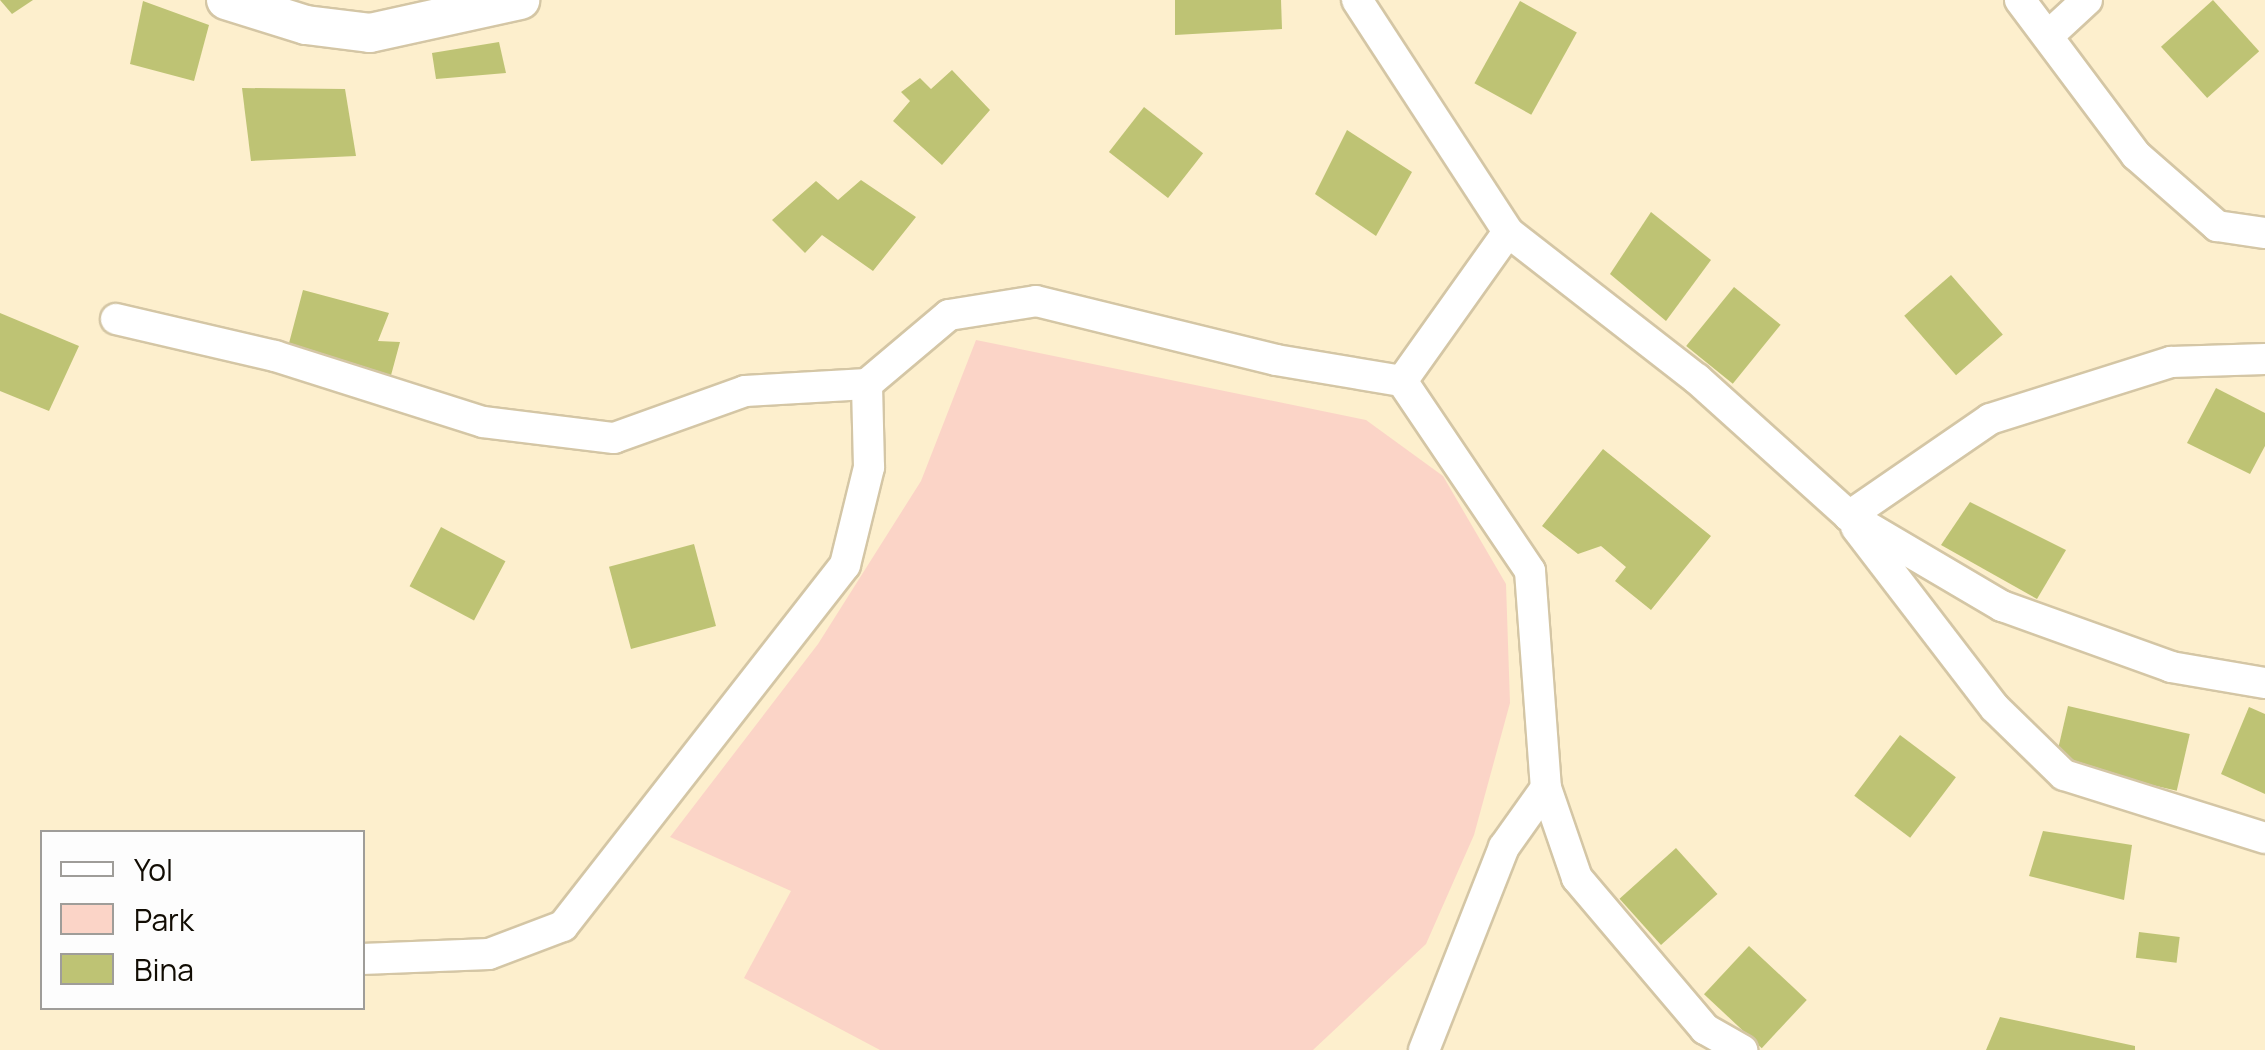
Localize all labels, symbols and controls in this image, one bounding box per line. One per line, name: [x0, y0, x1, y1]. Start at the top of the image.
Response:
legend: [40, 830, 365, 1010]
text: Yol: [134, 849, 173, 890]
text: Park: [134, 899, 194, 940]
text: Bina: [134, 949, 194, 990]

